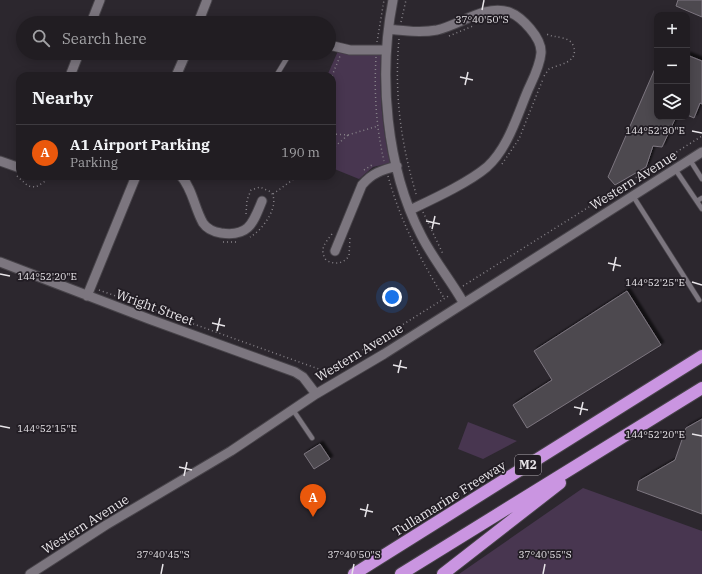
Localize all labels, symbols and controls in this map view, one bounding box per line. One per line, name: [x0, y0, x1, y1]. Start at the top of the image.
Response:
map controls: [654, 12, 690, 120]
button: +: [654, 12, 690, 48]
text: 37°40'50"S: [455, 13, 509, 26]
search box: [16, 16, 336, 60]
icon: search: [30, 27, 52, 49]
text: Search here: [62, 29, 147, 48]
button: −: [654, 48, 690, 84]
button: layers: [654, 84, 690, 120]
text: Nearby: [32, 87, 93, 109]
text: 144°52'30"E: [625, 124, 685, 137]
text: A1 Airport Parking: [70, 135, 210, 154]
text: A: [40, 144, 50, 161]
text: 190 m: [281, 144, 320, 161]
street label: Western Avenue: [587, 147, 680, 214]
text: Parking: [70, 154, 118, 171]
text: 144°52'20"E: [17, 270, 77, 283]
text: 144°52'25"E: [625, 276, 685, 289]
street label: Wright Street: [114, 286, 196, 330]
your location: [382, 287, 402, 307]
street label: Western Avenue: [312, 319, 406, 385]
text: 144°52'15"E: [17, 422, 77, 435]
text: 144°52'20"E: [625, 428, 685, 441]
road number: M2: [515, 455, 541, 475]
street label: Tullamarine Freeway: [390, 457, 509, 540]
pin: A: [300, 484, 326, 517]
street label: Western Avenue: [39, 491, 132, 558]
text: 37°40'45"S: [136, 548, 190, 561]
text: 37°40'50"S: [327, 548, 381, 561]
text: 37°40'55"S: [518, 548, 572, 561]

